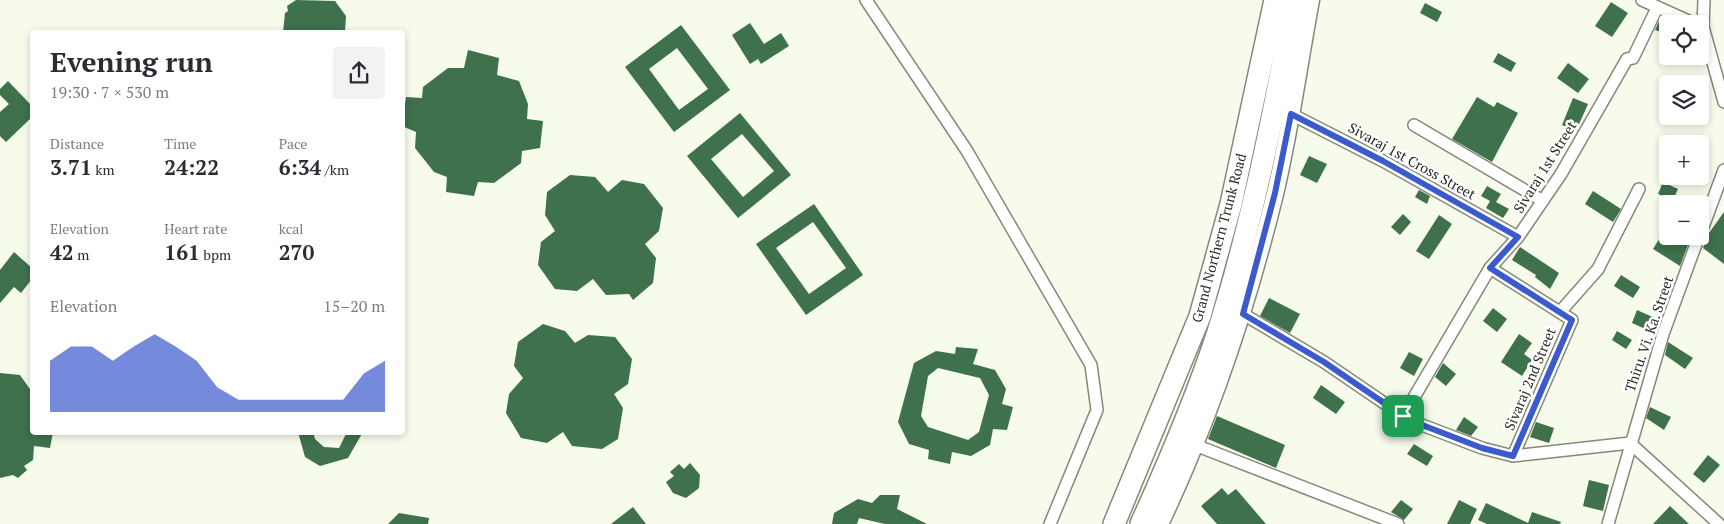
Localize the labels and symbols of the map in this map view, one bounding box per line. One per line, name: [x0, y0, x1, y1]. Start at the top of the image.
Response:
street label: Sivaraj 1st Street: [1509, 116, 1581, 216]
street label: Sivaraj 1st Cross Street: [1345, 118, 1480, 204]
street label: Grand Northern Trunk Road: [1187, 151, 1250, 325]
street label: Thiru. Vi. Ka. Street: [1620, 272, 1678, 394]
street label: Sivaraj 2nd Street: [1499, 324, 1560, 433]
pin: [1382, 395, 1424, 437]

